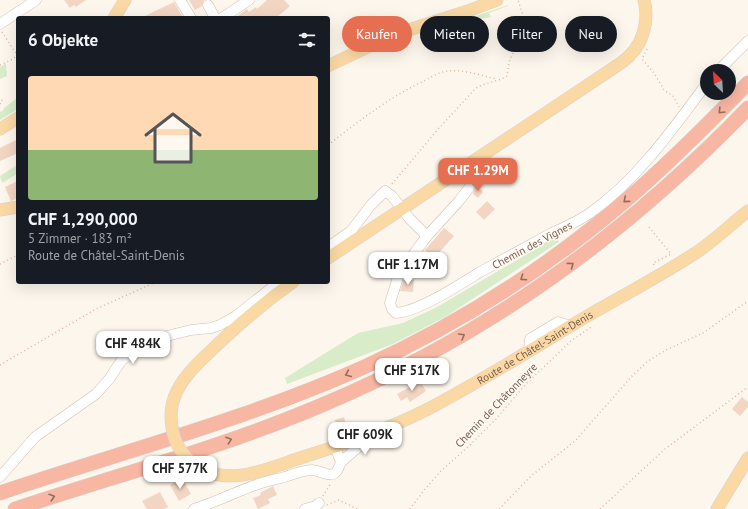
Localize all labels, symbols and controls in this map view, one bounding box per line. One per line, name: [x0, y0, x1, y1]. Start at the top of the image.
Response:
chip: Kaufen: [342, 16, 412, 52]
chip: Mieten: [420, 16, 489, 52]
chip: Filter: [497, 16, 557, 52]
chip: Neu: [565, 16, 617, 52]
text: 6 Objekte: [28, 29, 98, 51]
icon: filters: [296, 29, 318, 51]
north arrow: [700, 64, 736, 100]
map controls: [700, 64, 736, 100]
icon: home: [137, 102, 209, 174]
one-way arrow: [718, 106, 726, 114]
pin: CHF 1.29M: [432, 158, 524, 192]
text: CHF 1.29M: [447, 162, 509, 179]
one-way arrow: [624, 195, 631, 202]
text: CHF 1,290,000: [28, 208, 138, 230]
street label: Chemin des Vignes: [490, 218, 575, 272]
text: 5 Zimmer · 183 m²: [28, 230, 132, 247]
text: Route de Châtel-Saint-Denis: [28, 247, 185, 264]
pin: CHF 1.17M: [362, 252, 454, 286]
text: CHF 1.17M: [377, 256, 439, 273]
one-way arrow: [567, 262, 574, 270]
one-way arrow: [520, 273, 527, 280]
street label: Route de Châtel-Saint-Denis: [474, 307, 596, 388]
pin: CHF 484K: [92, 331, 174, 365]
one-way arrow: [458, 334, 466, 341]
text: CHF 484K: [105, 335, 161, 352]
pin: CHF 517K: [371, 358, 453, 392]
street label: Chemin de Châtonneyre: [452, 359, 540, 450]
text: CHF 517K: [384, 362, 440, 379]
one-way arrow: [344, 369, 352, 377]
pin: CHF 609K: [324, 422, 406, 456]
text: CHF 609K: [337, 426, 393, 443]
one-way arrow: [225, 436, 232, 445]
pin: CHF 577K: [139, 456, 221, 490]
text: CHF 577K: [152, 460, 208, 477]
one-way arrow: [48, 493, 55, 501]

